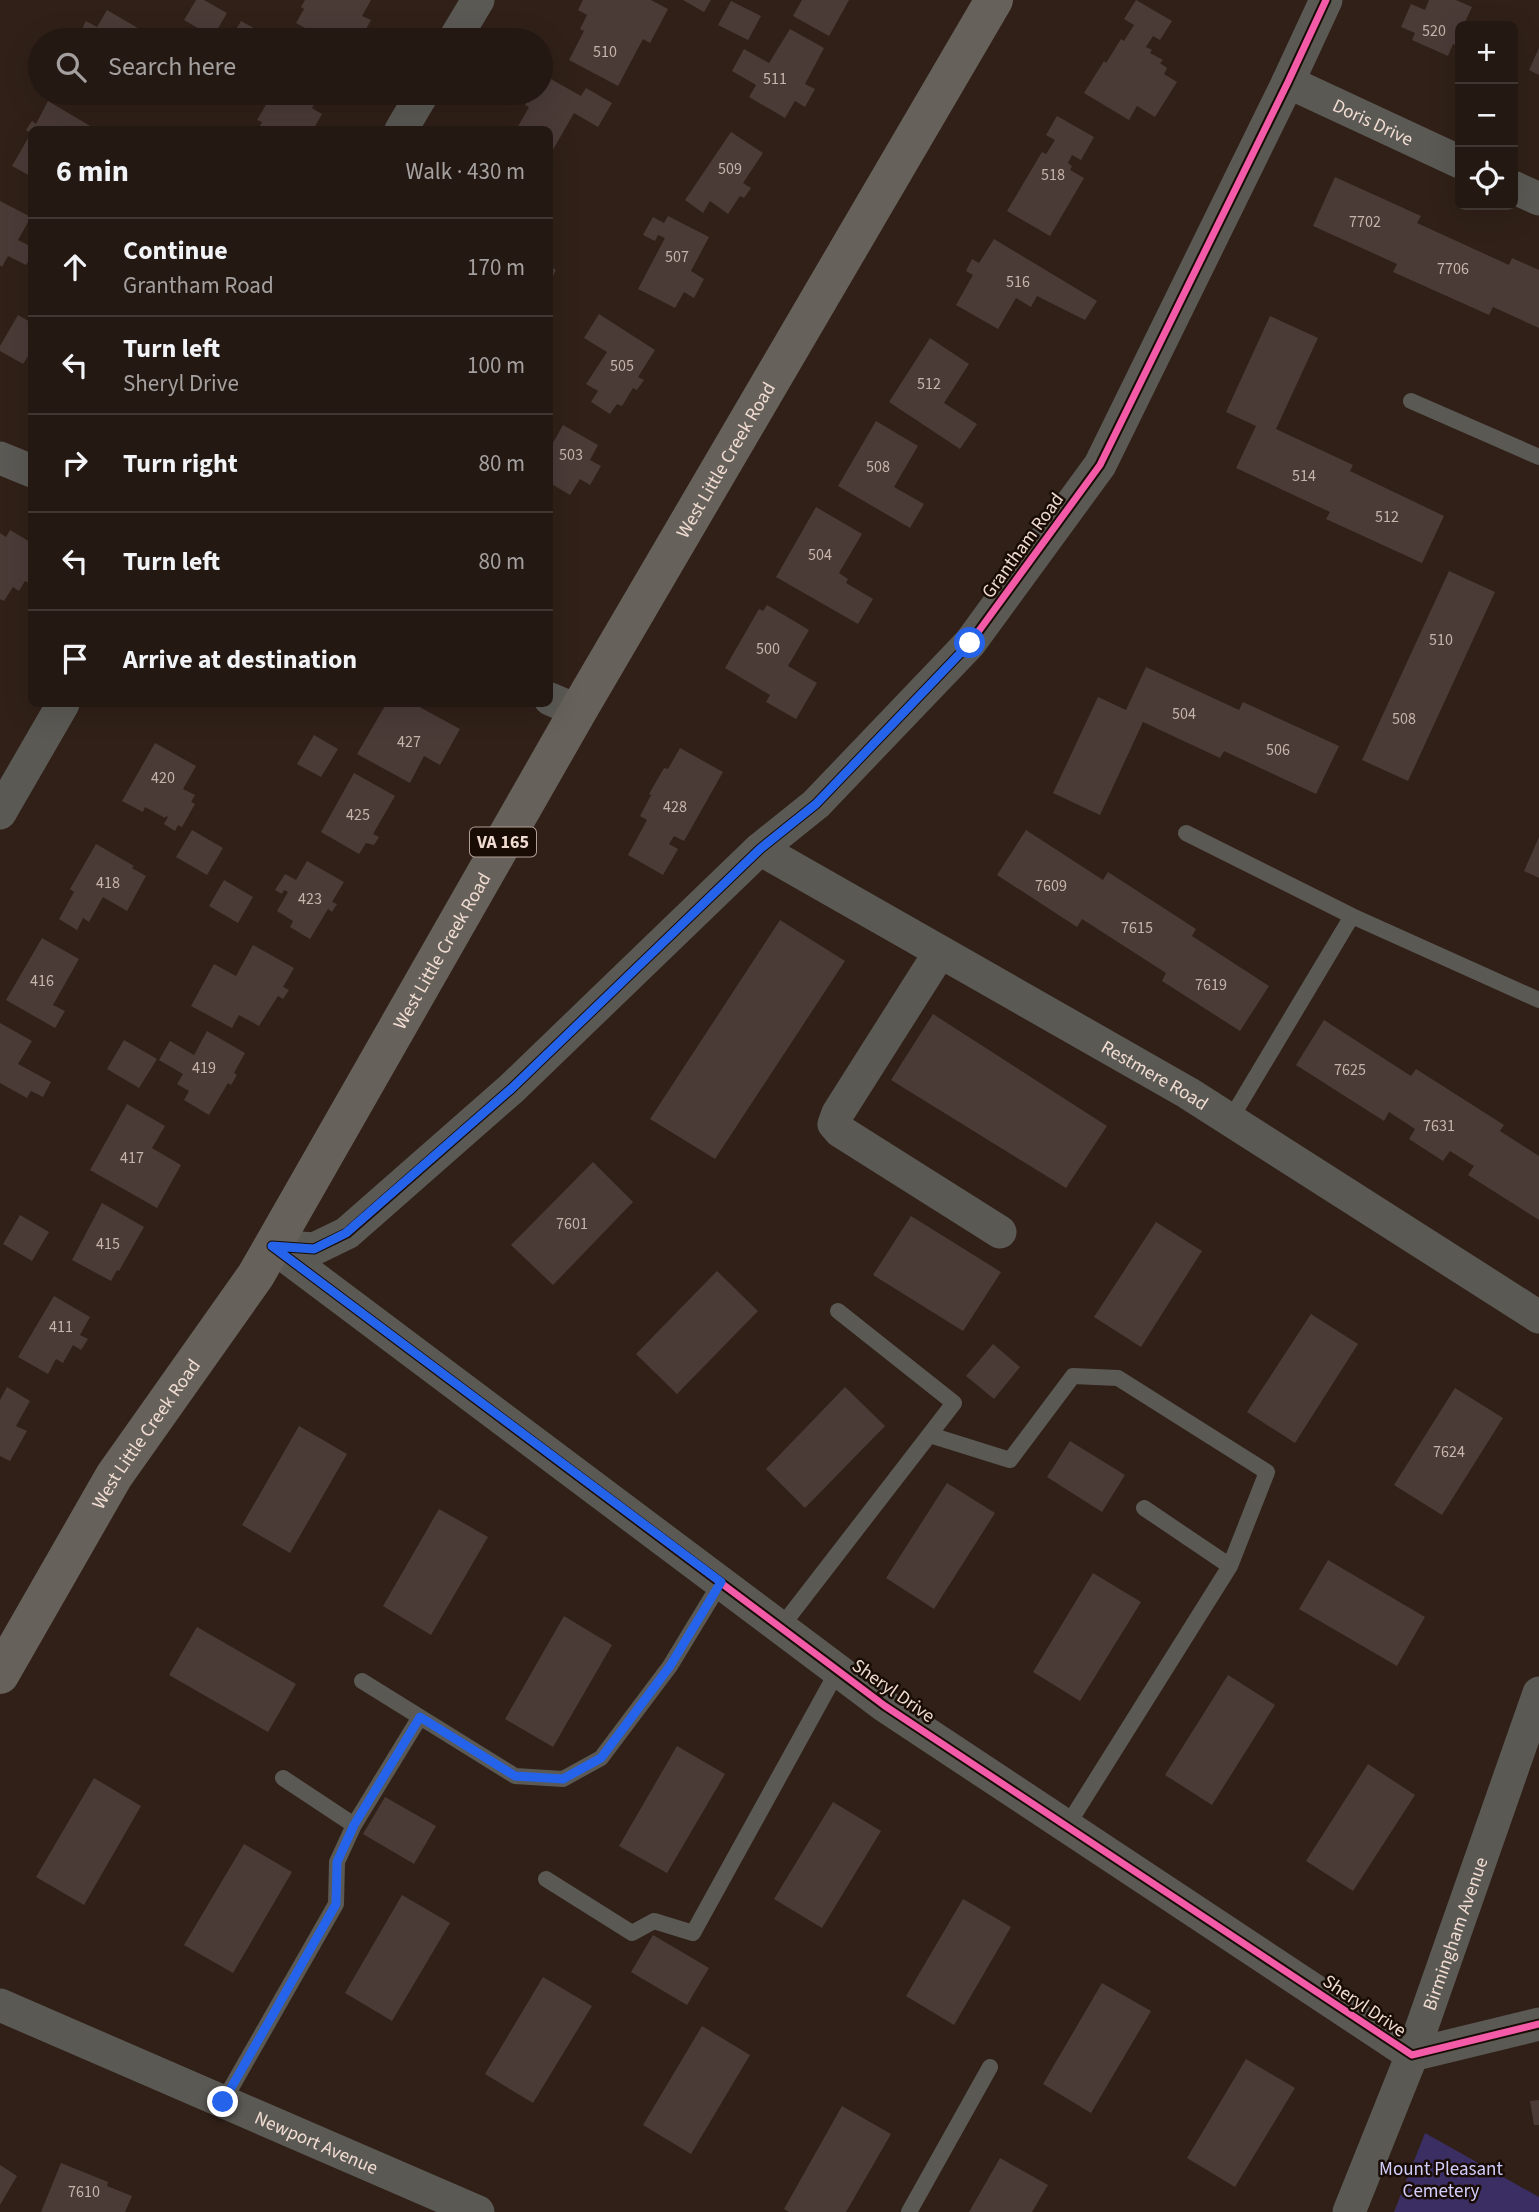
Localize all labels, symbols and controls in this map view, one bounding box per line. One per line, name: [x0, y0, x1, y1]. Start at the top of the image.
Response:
house number: 520: [1422, 20, 1446, 42]
map controls: [1455, 21, 1518, 210]
button: +: [1455, 21, 1518, 84]
search box: [28, 28, 553, 105]
house number: 510: [593, 41, 617, 63]
icon: search: [52, 48, 90, 86]
text: Search here: [108, 48, 236, 85]
house number: 511: [763, 68, 787, 90]
button: −: [1455, 84, 1518, 147]
street label: Doris Drive: [1328, 93, 1417, 153]
button: locate: [1455, 147, 1518, 210]
text: 6 min: [56, 150, 129, 193]
text: Walk · 430 m: [406, 155, 525, 188]
house number: 509: [718, 158, 742, 180]
house number: 518: [1041, 164, 1065, 186]
house number: 7702: [1349, 211, 1381, 233]
text: Continue: [123, 232, 228, 269]
house number: 507: [665, 246, 689, 268]
icon: ahead: [56, 248, 94, 286]
text: 170 m: [467, 251, 525, 284]
house number: 7706: [1437, 258, 1469, 280]
text: Grantham Road: [123, 269, 274, 302]
house number: 516: [1006, 271, 1030, 293]
text: Turn left: [123, 330, 220, 367]
icon: left: [56, 346, 94, 384]
text: 100 m: [467, 349, 525, 382]
house number: 505: [610, 355, 634, 377]
text: Sheryl Drive: [123, 367, 239, 400]
house number: 512: [917, 373, 941, 395]
street label: West Little Creek Road: [670, 377, 783, 544]
icon: right: [56, 444, 94, 482]
house number: 503: [559, 444, 583, 466]
text: Turn right: [123, 445, 238, 482]
text: 80 m: [478, 447, 525, 480]
house number: 508: [866, 456, 890, 478]
house number: 514: [1292, 465, 1316, 487]
street label: Grantham Road: [976, 488, 1071, 604]
house number: 512: [1375, 506, 1399, 528]
icon: left: [56, 542, 94, 580]
text: Turn left: [123, 543, 220, 580]
house number: 504: [808, 544, 832, 566]
text: 80 m: [478, 545, 525, 578]
route start: [954, 627, 985, 658]
house number: 510: [1429, 629, 1453, 651]
house number: 500: [756, 638, 780, 660]
icon: arrive: [56, 640, 94, 678]
text: Arrive at destination: [123, 641, 357, 678]
house number: 504: [1172, 703, 1196, 725]
house number: 508: [1392, 708, 1416, 730]
house number: 427: [397, 731, 421, 753]
house number: 506: [1266, 739, 1290, 761]
house number: 420: [151, 767, 175, 789]
house number: 428: [663, 796, 687, 818]
house number: 425: [346, 804, 370, 826]
road number: VA 165: [470, 828, 536, 856]
street label: West Little Creek Road: [387, 868, 498, 1035]
house number: 418: [96, 872, 120, 894]
house number: 7609: [1035, 875, 1067, 897]
house number: 423: [298, 888, 322, 910]
house number: 7615: [1121, 917, 1153, 939]
house number: 416: [30, 970, 54, 992]
house number: 7619: [1195, 974, 1227, 996]
street label: Restmere Road: [1096, 1034, 1213, 1118]
house number: 419: [192, 1057, 216, 1079]
house number: 7625: [1334, 1059, 1366, 1081]
house number: 7631: [1423, 1115, 1455, 1137]
house number: 417: [120, 1147, 144, 1169]
house number: 7601: [556, 1213, 588, 1235]
house number: 415: [96, 1233, 120, 1255]
house number: 411: [49, 1316, 73, 1338]
street label: West Little Creek Road: [86, 1354, 208, 1515]
house number: 7624: [1433, 1441, 1465, 1463]
street label: Sheryl Drive: [846, 1653, 940, 1730]
street label: Birmingham Avenue: [1417, 1853, 1495, 2014]
street label: Sheryl Drive: [1317, 1968, 1411, 2044]
route end: [207, 2086, 238, 2117]
street label: Newport Avenue: [250, 2105, 382, 2182]
park label: Mount Pleasant Cemetery: [1379, 2156, 1503, 2205]
house number: 7610: [68, 2181, 100, 2203]

